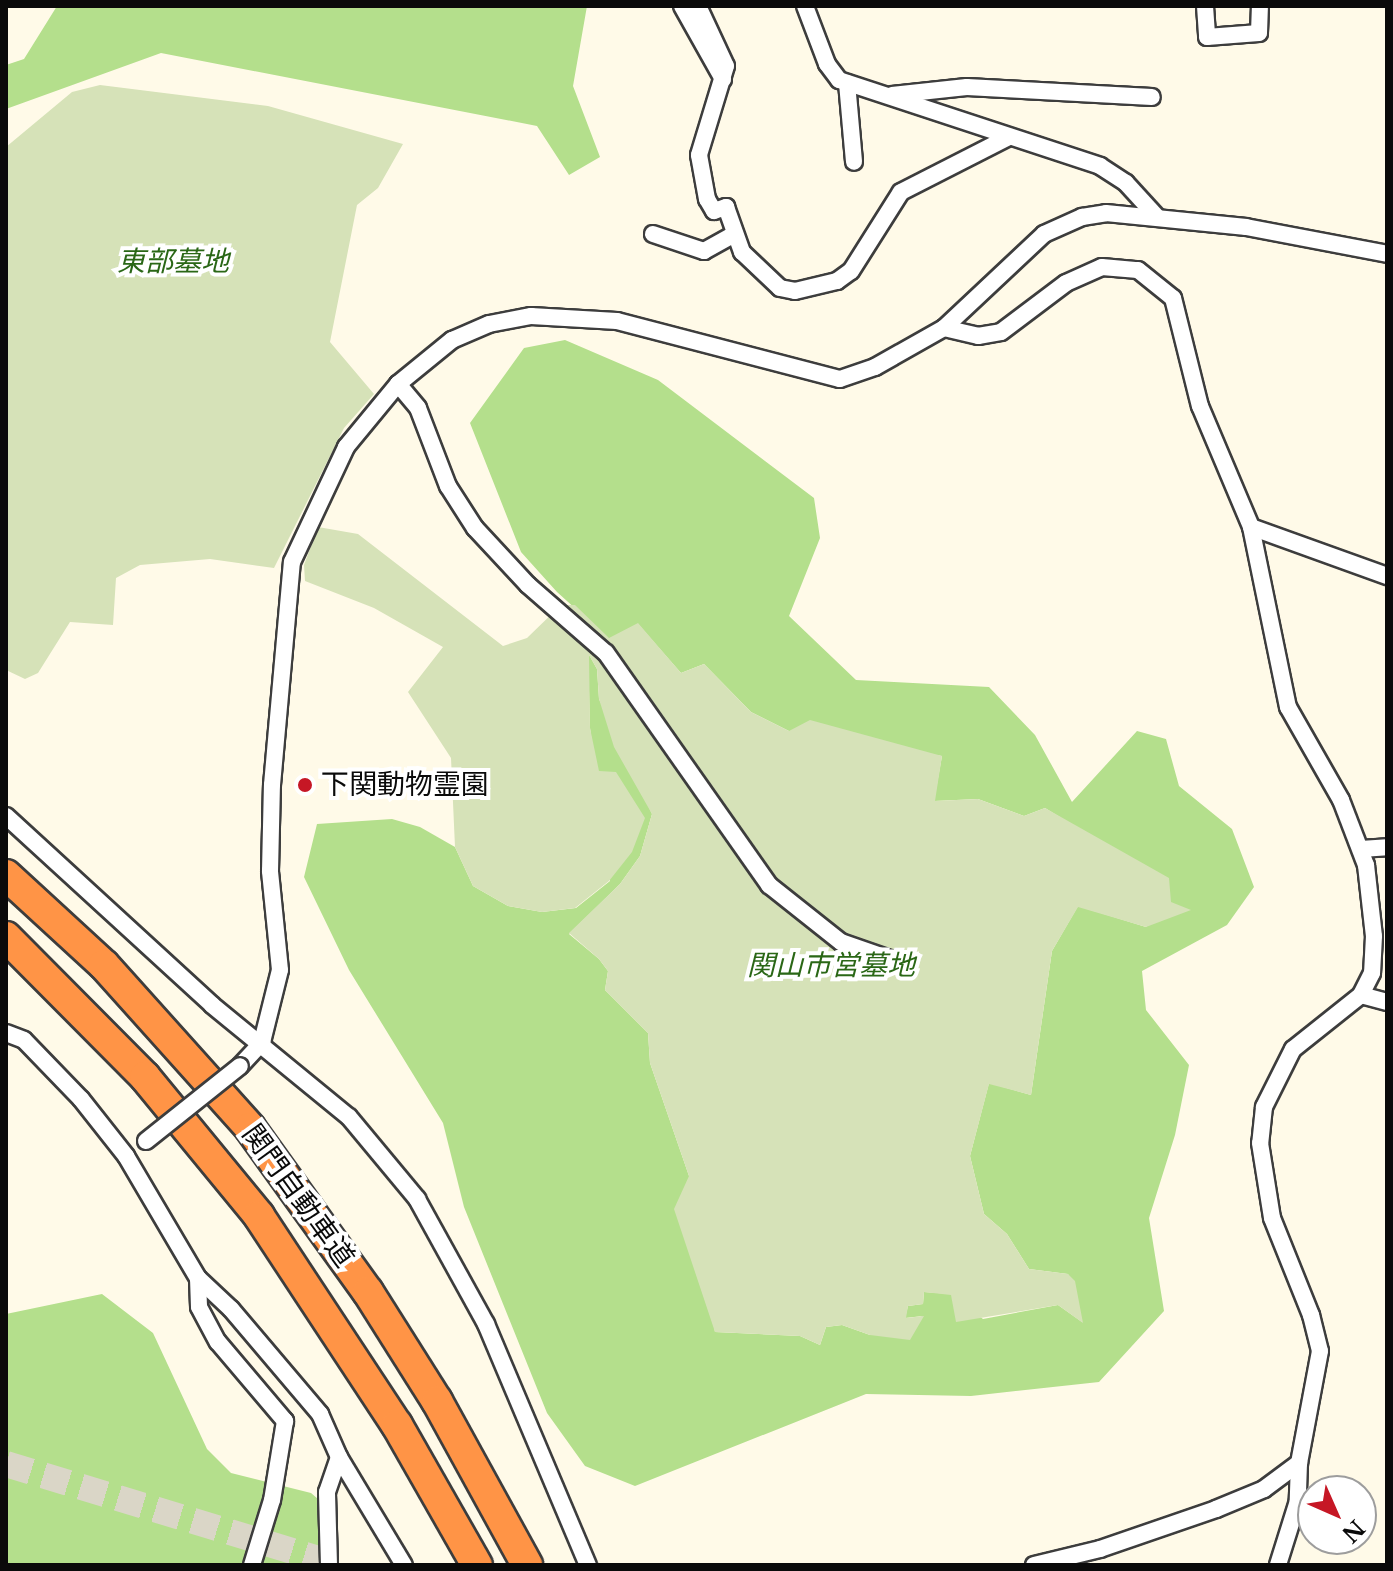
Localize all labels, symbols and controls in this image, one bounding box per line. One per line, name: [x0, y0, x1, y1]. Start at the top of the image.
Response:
park label: 東部墓地: [117, 245, 229, 279]
place label: 下関動物霊園: [321, 768, 489, 802]
marker: 下関動物霊園: [296, 776, 314, 794]
park label: 関山市営墓地: [747, 949, 915, 983]
street label: 関門自動車道: [235, 1118, 361, 1274]
north arrow: [1297, 1475, 1377, 1555]
text: N: [1336, 1514, 1370, 1548]

